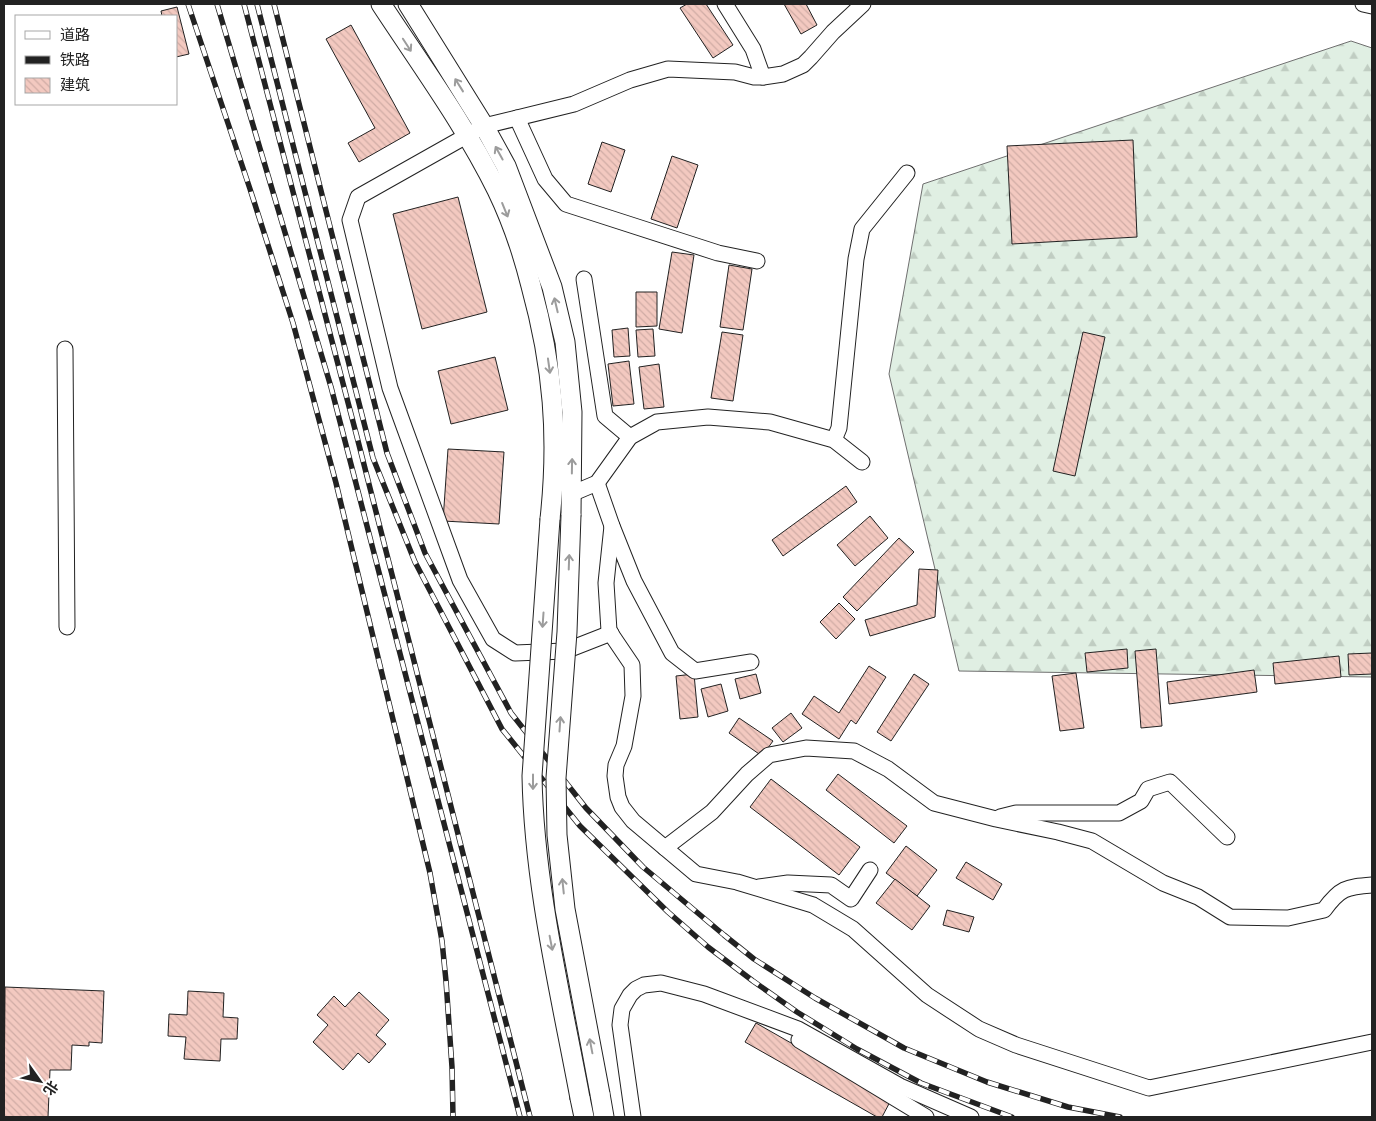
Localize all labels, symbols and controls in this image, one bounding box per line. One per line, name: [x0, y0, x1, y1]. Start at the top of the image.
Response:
legend: [15, 15, 178, 105]
text: 道路: [60, 26, 90, 44]
one-way arrow: [403, 37, 413, 51]
text: 铁路: [60, 51, 90, 69]
text: 建筑: [60, 76, 90, 94]
one-way arrow: [453, 78, 463, 92]
one-way arrow: [494, 146, 503, 161]
one-way arrow: [501, 202, 511, 217]
one-way arrow: [551, 297, 560, 313]
one-way arrow: [544, 358, 554, 374]
one-way arrow: [567, 458, 577, 474]
one-way arrow: [565, 554, 574, 570]
one-way arrow: [538, 612, 548, 628]
one-way arrow: [555, 716, 564, 732]
one-way arrow: [528, 774, 538, 790]
one-way arrow: [558, 878, 568, 894]
one-way arrow: [546, 935, 556, 951]
one-way arrow: [585, 1038, 595, 1054]
north arrow: [15, 1056, 65, 1106]
text: 北: [40, 1077, 62, 1099]

